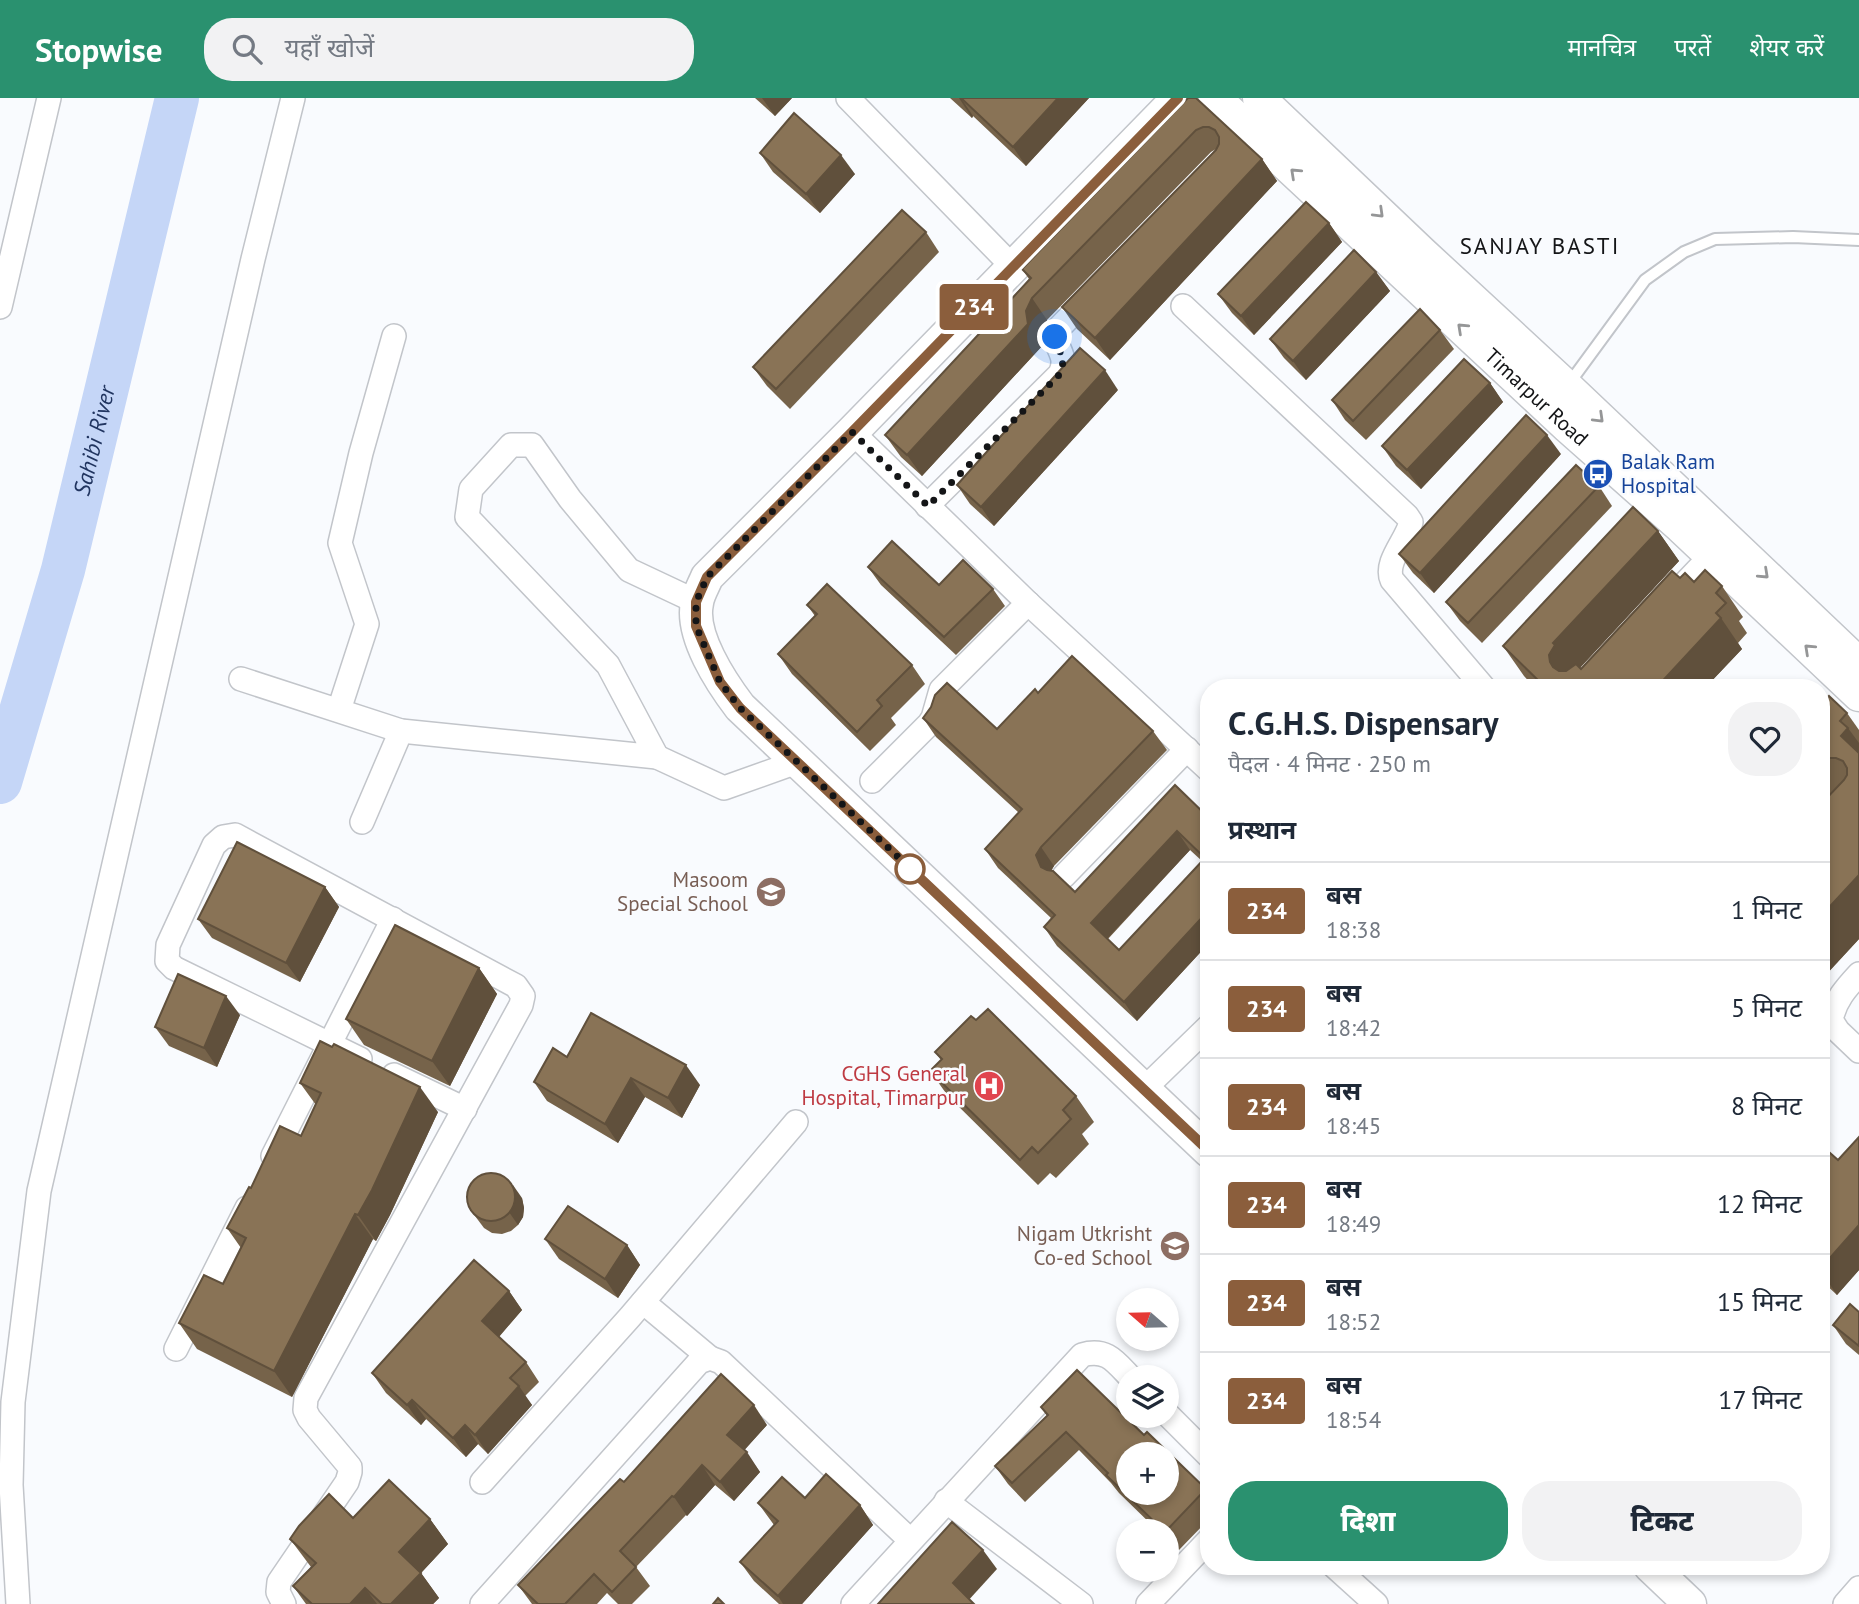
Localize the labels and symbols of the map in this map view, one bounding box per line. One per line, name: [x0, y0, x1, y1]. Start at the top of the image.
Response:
one-way arrow: [1290, 169, 1303, 182]
one-way arrow: [1371, 204, 1384, 217]
district label: SANJAY BASTI: [1460, 231, 1620, 260]
line badge: 234: [934, 284, 1014, 330]
your location: [1037, 319, 1072, 354]
one-way arrow: [1457, 324, 1470, 337]
street label: Timarpur Road: [1479, 342, 1594, 452]
water label: Sahibi River: [66, 382, 121, 499]
one-way arrow: [1591, 409, 1604, 422]
place label: Balak Ram Hospital: [1621, 448, 1715, 499]
bus stop icon: Balak Ram Hospital: [1581, 457, 1615, 491]
one-way arrow: [1756, 566, 1769, 579]
one-way arrow: [1804, 645, 1817, 657]
unlabelled marker: [895, 854, 925, 884]
place label: Masoom Special School: [617, 866, 748, 917]
school or university icon: Masoom Special School: [754, 875, 788, 909]
place label: CGHS General Hospital, Timarpur: [801, 1060, 966, 1111]
hospital icon: CGHS General Hospital, Timarpur: [972, 1069, 1006, 1103]
place label: Nigam Utkrisht Co-ed School: [1017, 1220, 1152, 1271]
school or university icon: Nigam Utkrisht Co-ed School: [1158, 1229, 1192, 1263]
north arrow: [1116, 1288, 1180, 1351]

